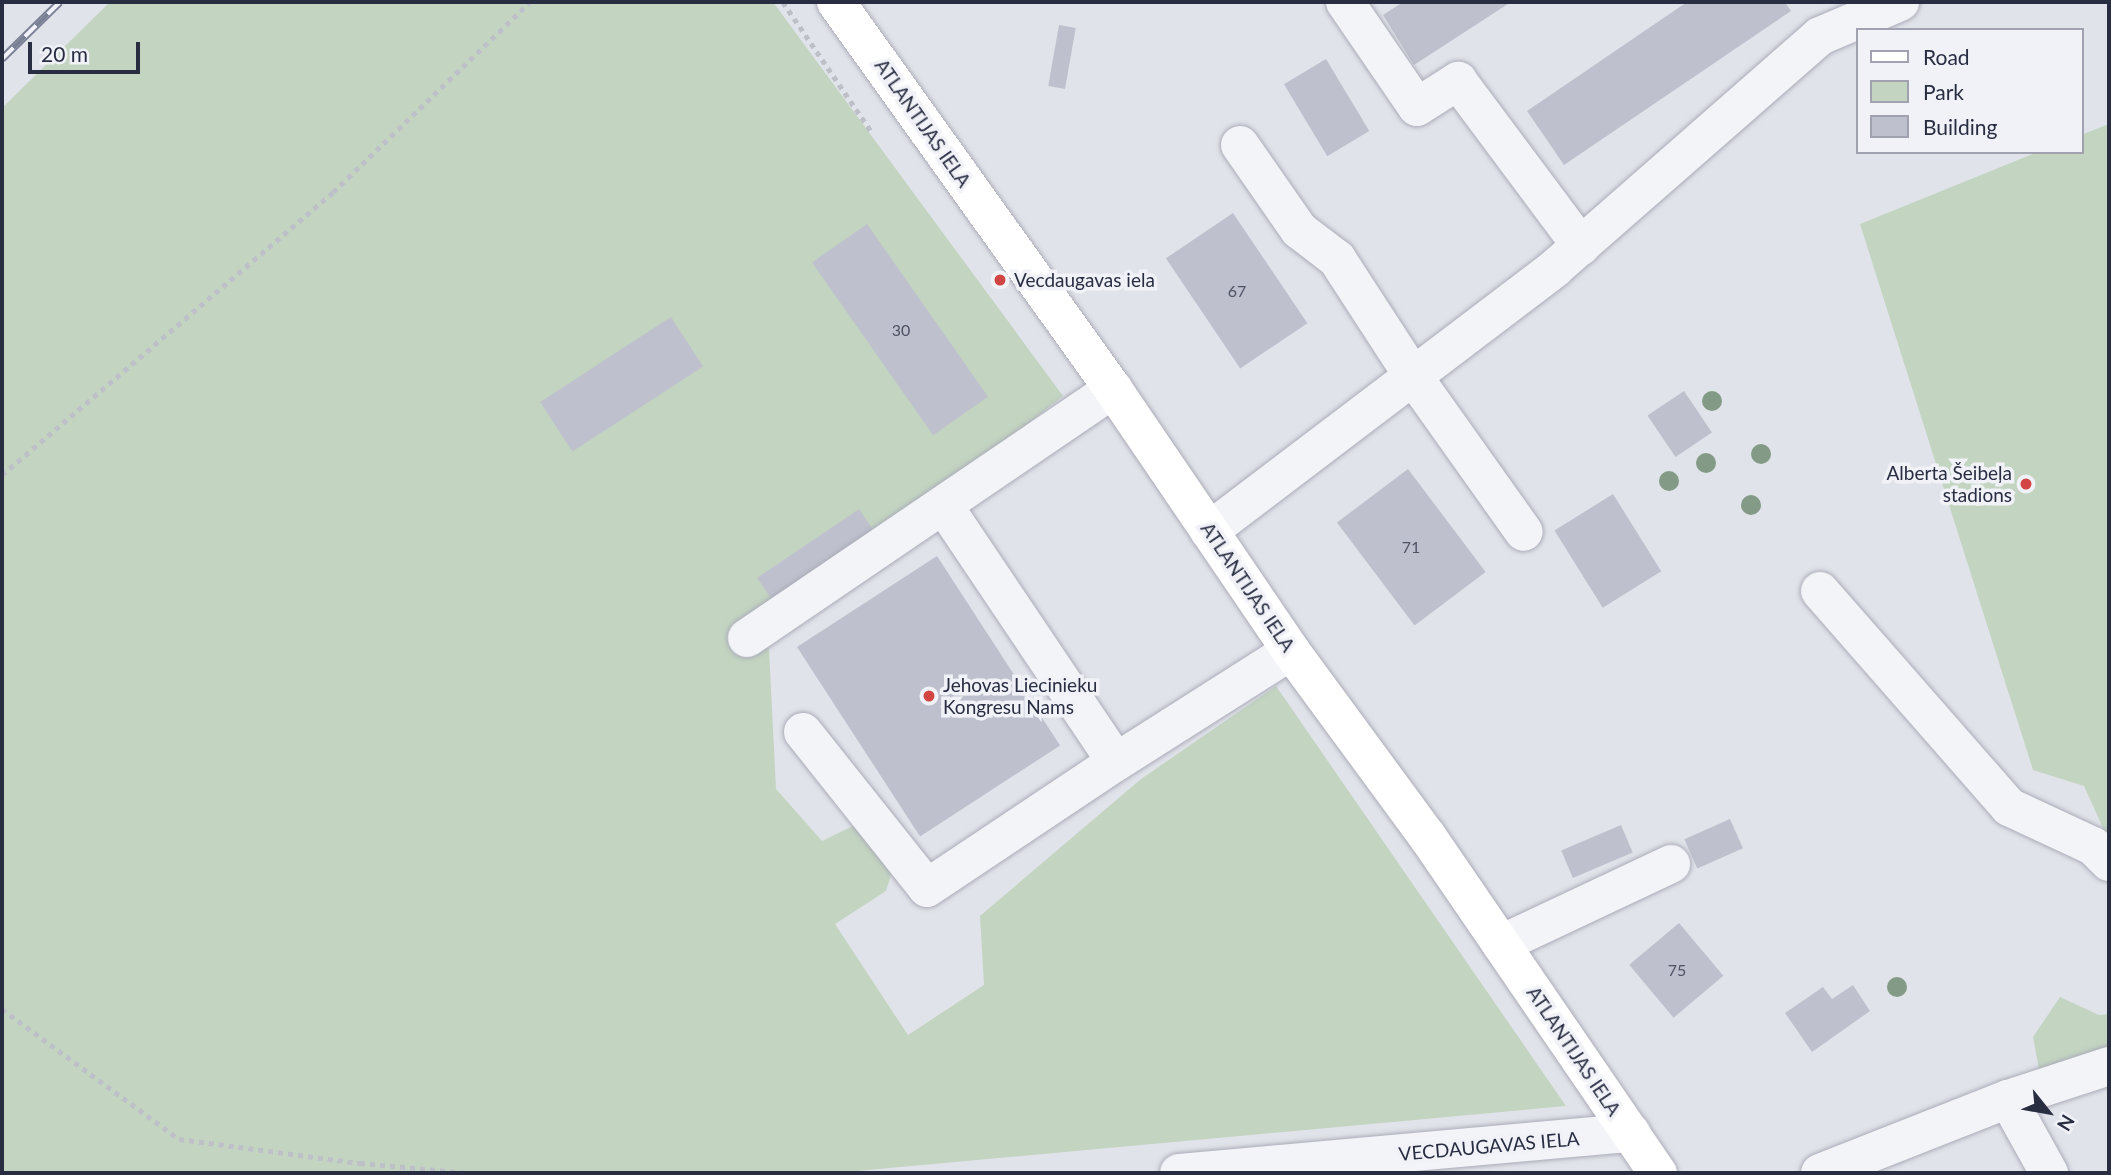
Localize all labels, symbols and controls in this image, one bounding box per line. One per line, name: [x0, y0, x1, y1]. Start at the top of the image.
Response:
scale bar: [32, 28, 144, 72]
legend: [1856, 28, 2083, 154]
text: 20 m: [41, 41, 88, 66]
text: Road: [1923, 44, 1970, 69]
street label: ATLANTIJAS IELA: [870, 55, 976, 191]
text: Park: [1923, 79, 1964, 104]
text: Building: [1923, 114, 1998, 139]
place label: Vecdaugavas iela: [1014, 269, 1155, 291]
marker: Vecdaugavas iela: [992, 272, 1008, 288]
house number: 67: [1228, 281, 1246, 301]
house number: 30: [892, 320, 910, 340]
place label: Alberta Šeibeļa stadions: [1887, 462, 2012, 506]
marker: Alberta Šeibeļa stadions: [2018, 476, 2034, 492]
street label: ATLANTIJAS IELA: [1196, 518, 1300, 656]
house number: 71: [1402, 537, 1420, 557]
place label: Jehovas Liecinieku Kongresu Nams: [943, 674, 1097, 718]
marker: Jehovas Liecinieku Kongresu Nams: [921, 688, 937, 704]
house number: 75: [1668, 960, 1686, 980]
street label: ATLANTIJAS IELA: [1522, 982, 1626, 1120]
north arrow: [2013, 1077, 2083, 1147]
text: N: [2053, 1111, 2080, 1135]
street label: VECDAUGAVAS IELA: [1398, 1127, 1580, 1165]

